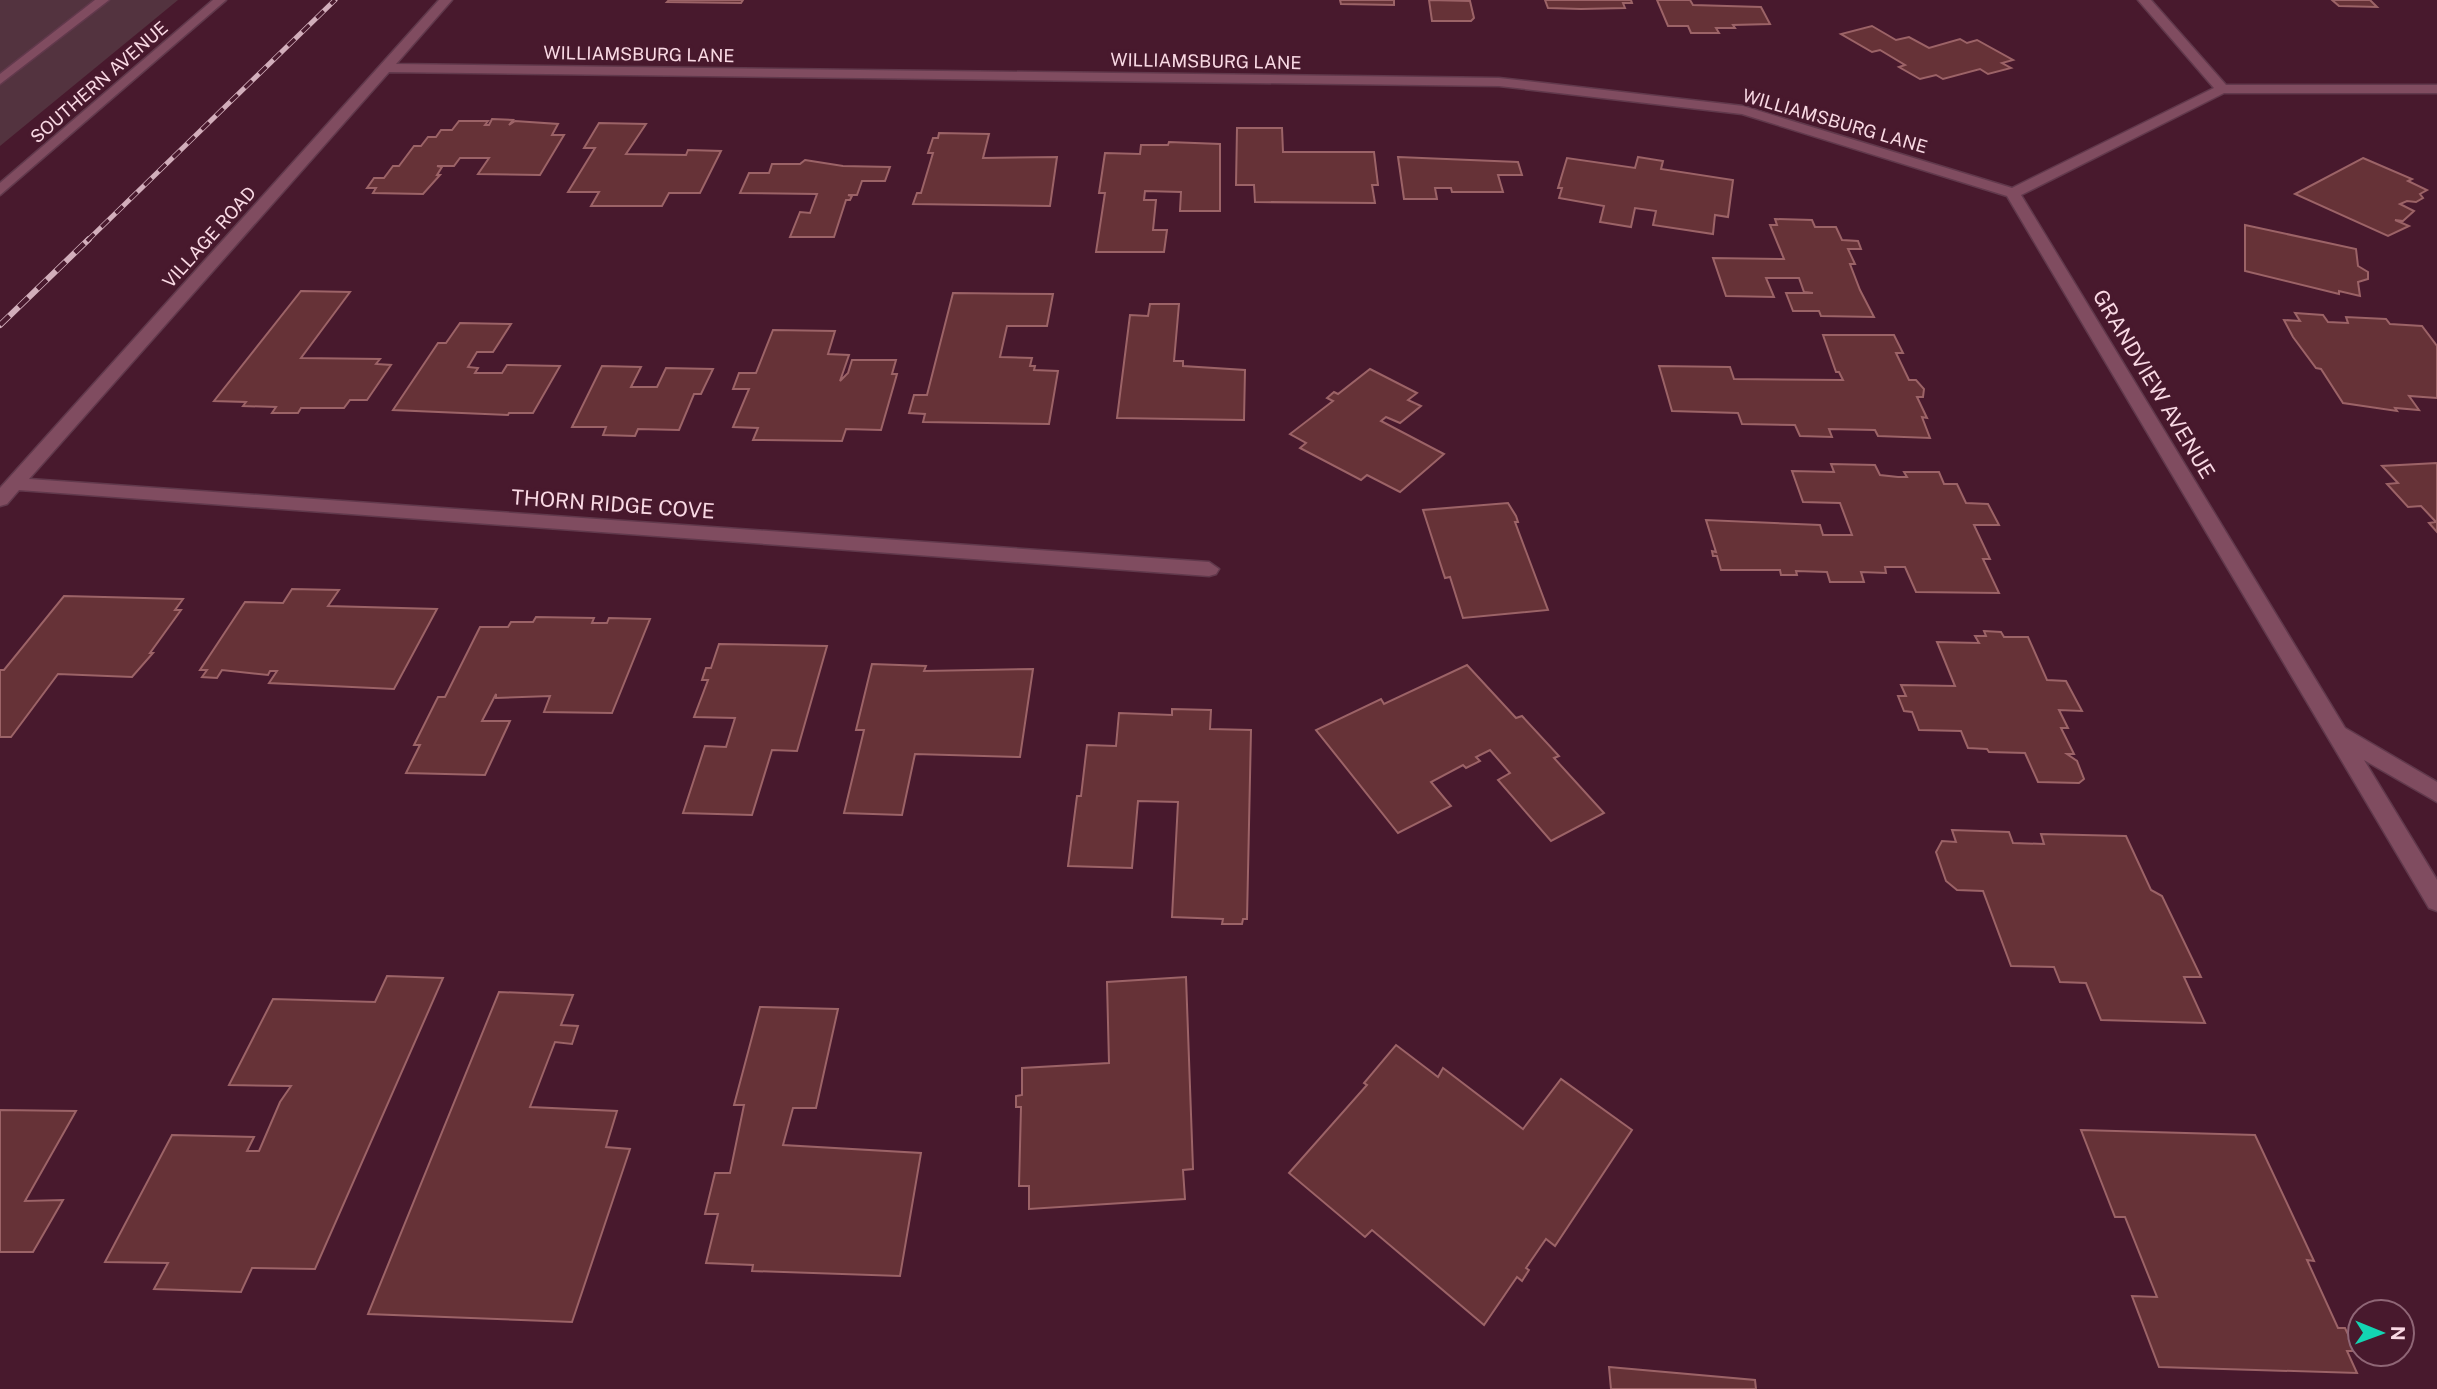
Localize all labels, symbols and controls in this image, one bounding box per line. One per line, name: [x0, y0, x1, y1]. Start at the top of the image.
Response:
street label: SOUTHERN AVENUE: [26, 17, 172, 147]
street label: WILLIAMSBURG LANE: [543, 42, 735, 66]
street label: WILLIAMSBURG LANE: [1110, 49, 1302, 73]
street label: WILLIAMSBURG LANE: [1740, 85, 1930, 157]
street label: VILLAGE ROAD: [158, 182, 260, 292]
street label: GRANDVIEW AVENUE: [2088, 285, 2220, 483]
street label: THORN RIDGE COVE: [510, 484, 716, 524]
north arrow: [2346, 1298, 2416, 1368]
text: N: [2387, 1326, 2409, 1341]

